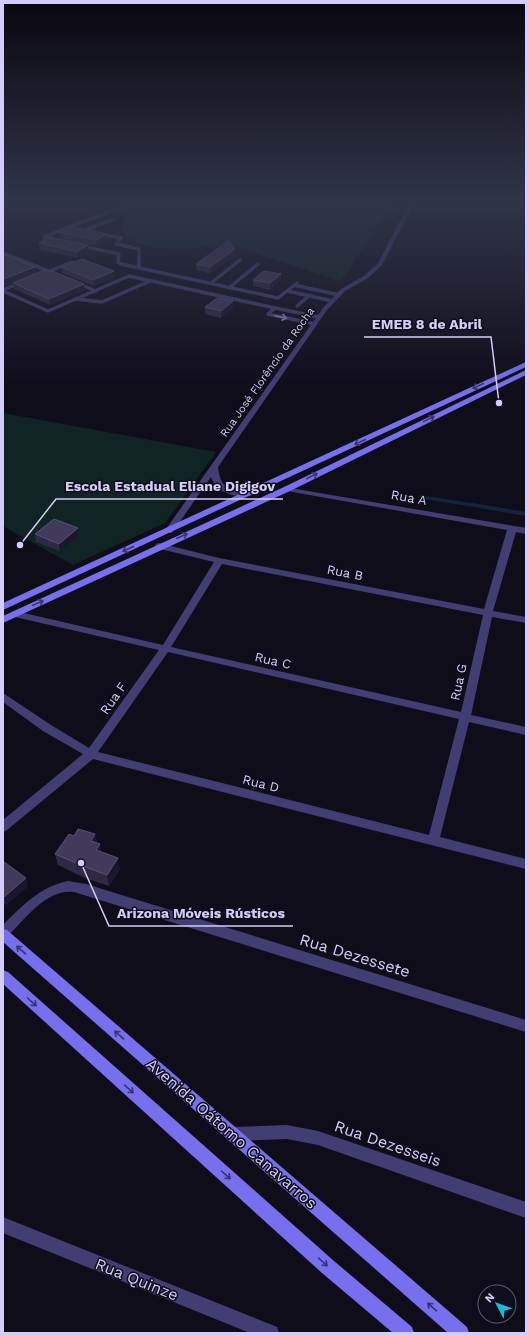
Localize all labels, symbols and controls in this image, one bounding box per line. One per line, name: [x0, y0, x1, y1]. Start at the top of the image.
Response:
street label: Rua José Florêncio da Rocha: [218, 305, 317, 440]
callout: EMEB 8 de Abril: [364, 311, 491, 337]
one-way arrow: [274, 313, 287, 321]
text: EMEB 8 de Abril: [372, 316, 483, 332]
one-way arrow: [472, 383, 484, 390]
one-way arrow: [423, 415, 435, 423]
one-way arrow: [355, 439, 367, 446]
one-way arrow: [306, 472, 318, 479]
callout: Escola Estadual Eliane Digigov: [56, 473, 283, 499]
text: Escola Estadual Eliane Digigov: [65, 478, 275, 494]
street label: Rua A: [390, 487, 428, 508]
one-way arrow: [175, 532, 187, 540]
one-way arrow: [123, 546, 135, 553]
street label: Rua B: [326, 562, 364, 583]
one-way arrow: [32, 599, 44, 606]
street label: Rua C: [253, 649, 293, 672]
street label: Rua G: [447, 662, 470, 702]
street label: Rua F: [97, 679, 130, 717]
street label: Rua D: [241, 772, 281, 795]
callout: Arizona Móveis Rústicos: [109, 900, 293, 926]
text: Arizona Móveis Rústicos: [117, 905, 285, 921]
street label: Rua Dezessete: [297, 930, 412, 981]
one-way arrow: [16, 945, 27, 954]
one-way arrow: [27, 997, 37, 1007]
one-way arrow: [115, 1031, 125, 1040]
street label: Avenida Oátomo Canavarros: [142, 1054, 321, 1213]
one-way arrow: [124, 1084, 134, 1093]
street label: Rua Dezesseis: [332, 1116, 444, 1171]
one-way arrow: [221, 1171, 231, 1180]
street label: Rua Quinze: [92, 1254, 181, 1305]
one-way arrow: [318, 1257, 328, 1267]
north arrow: [477, 1284, 517, 1324]
text: N: [482, 1290, 497, 1305]
one-way arrow: [427, 1303, 437, 1312]

